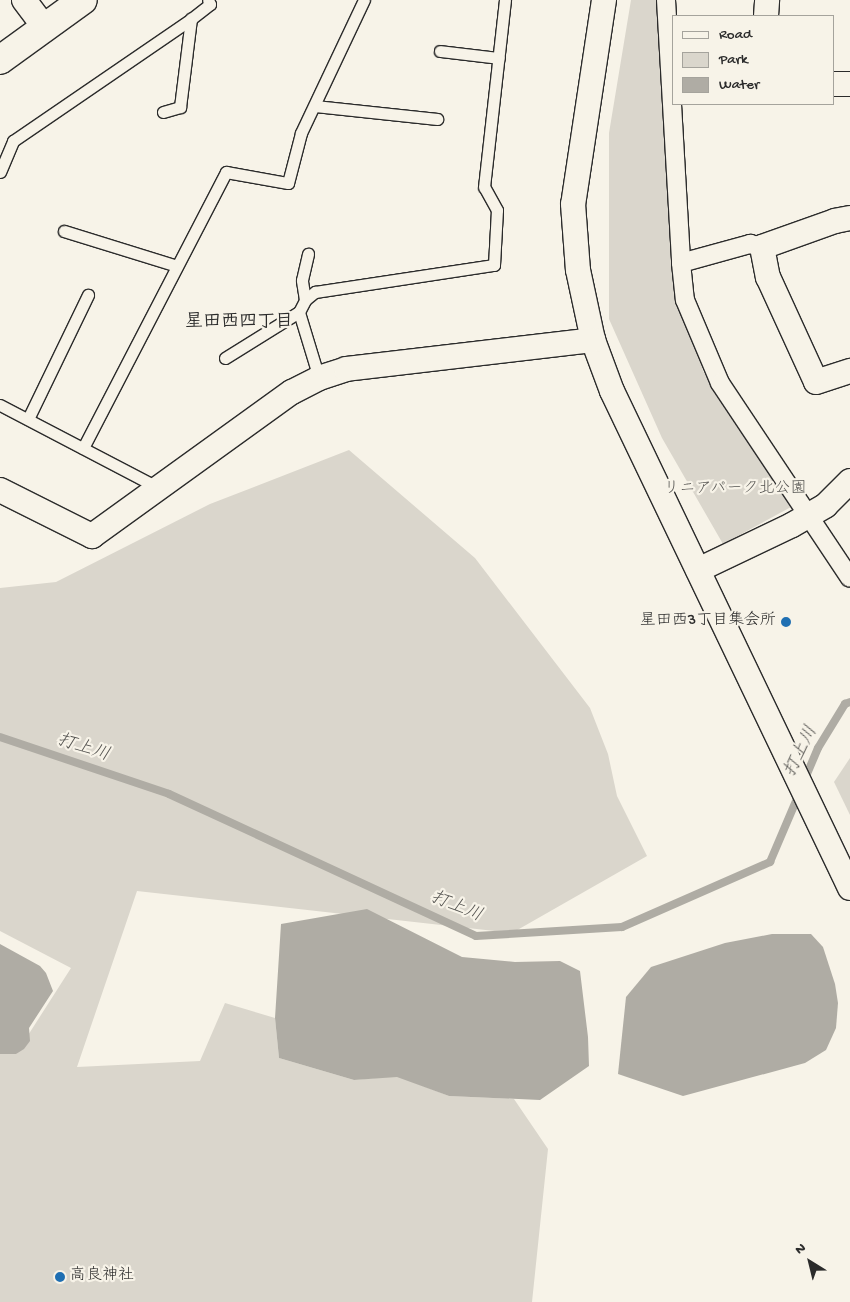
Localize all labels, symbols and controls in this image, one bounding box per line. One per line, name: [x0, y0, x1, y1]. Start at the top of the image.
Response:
legend: [672, 15, 835, 105]
text: Road: [719, 26, 752, 44]
text: Park: [719, 51, 748, 69]
text: Water: [719, 76, 759, 94]
district label: 星田西四丁目: [185, 312, 293, 334]
park label: リニアパーク北公園: [663, 480, 807, 500]
place label: 星田西3丁目集会所: [640, 612, 776, 632]
marker: 星田西3丁目集会所: [780, 616, 792, 628]
water label: 打上川: [780, 723, 824, 781]
water label: 打上川: [54, 730, 112, 768]
water label: 打上川: [427, 888, 485, 928]
north arrow: [785, 1237, 835, 1287]
text: N: [792, 1240, 810, 1259]
place label: 高良神社: [70, 1267, 134, 1287]
marker: 高良神社: [54, 1271, 66, 1283]

